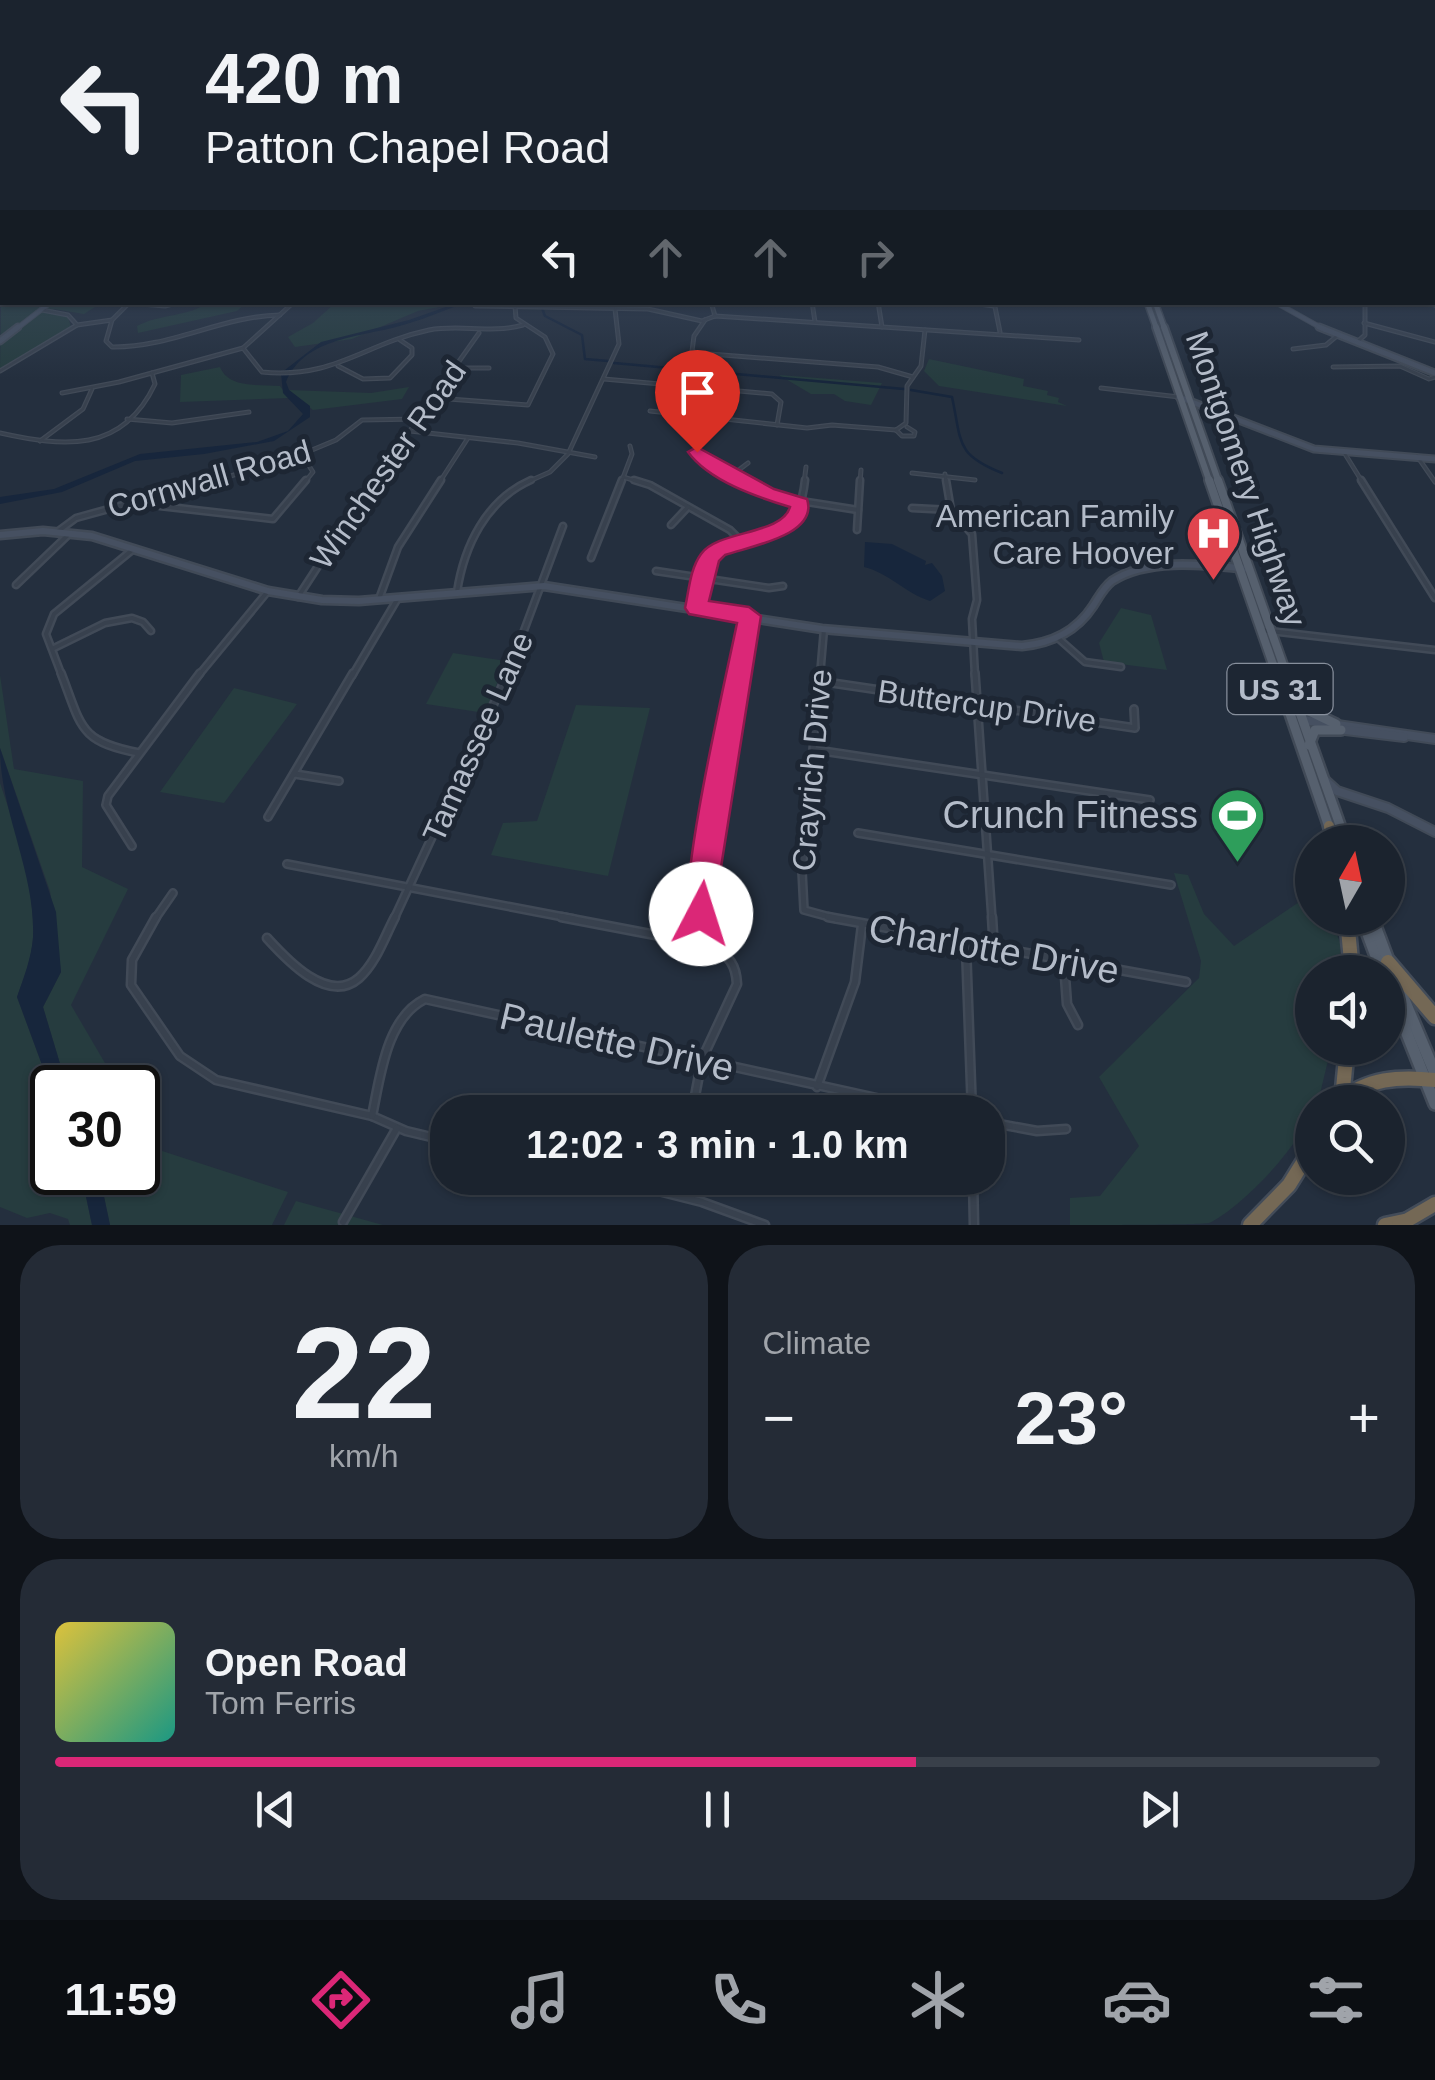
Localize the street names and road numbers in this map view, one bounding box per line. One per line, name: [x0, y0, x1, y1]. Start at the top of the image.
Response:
street label: Montgomery Highway: [1179, 327, 1313, 631]
street label: Winchester Road: [303, 354, 473, 576]
street label: Cornwall Road: [103, 433, 315, 525]
street label: Tamassee Lane: [416, 626, 540, 848]
road number: US 31: [1228, 664, 1332, 714]
street label: Crayrich Drive: [785, 667, 839, 873]
street label: Buttercup Drive: [875, 673, 1099, 739]
street label: Charlotte Drive: [866, 906, 1122, 992]
street label: Paulette Drive: [496, 995, 738, 1089]

